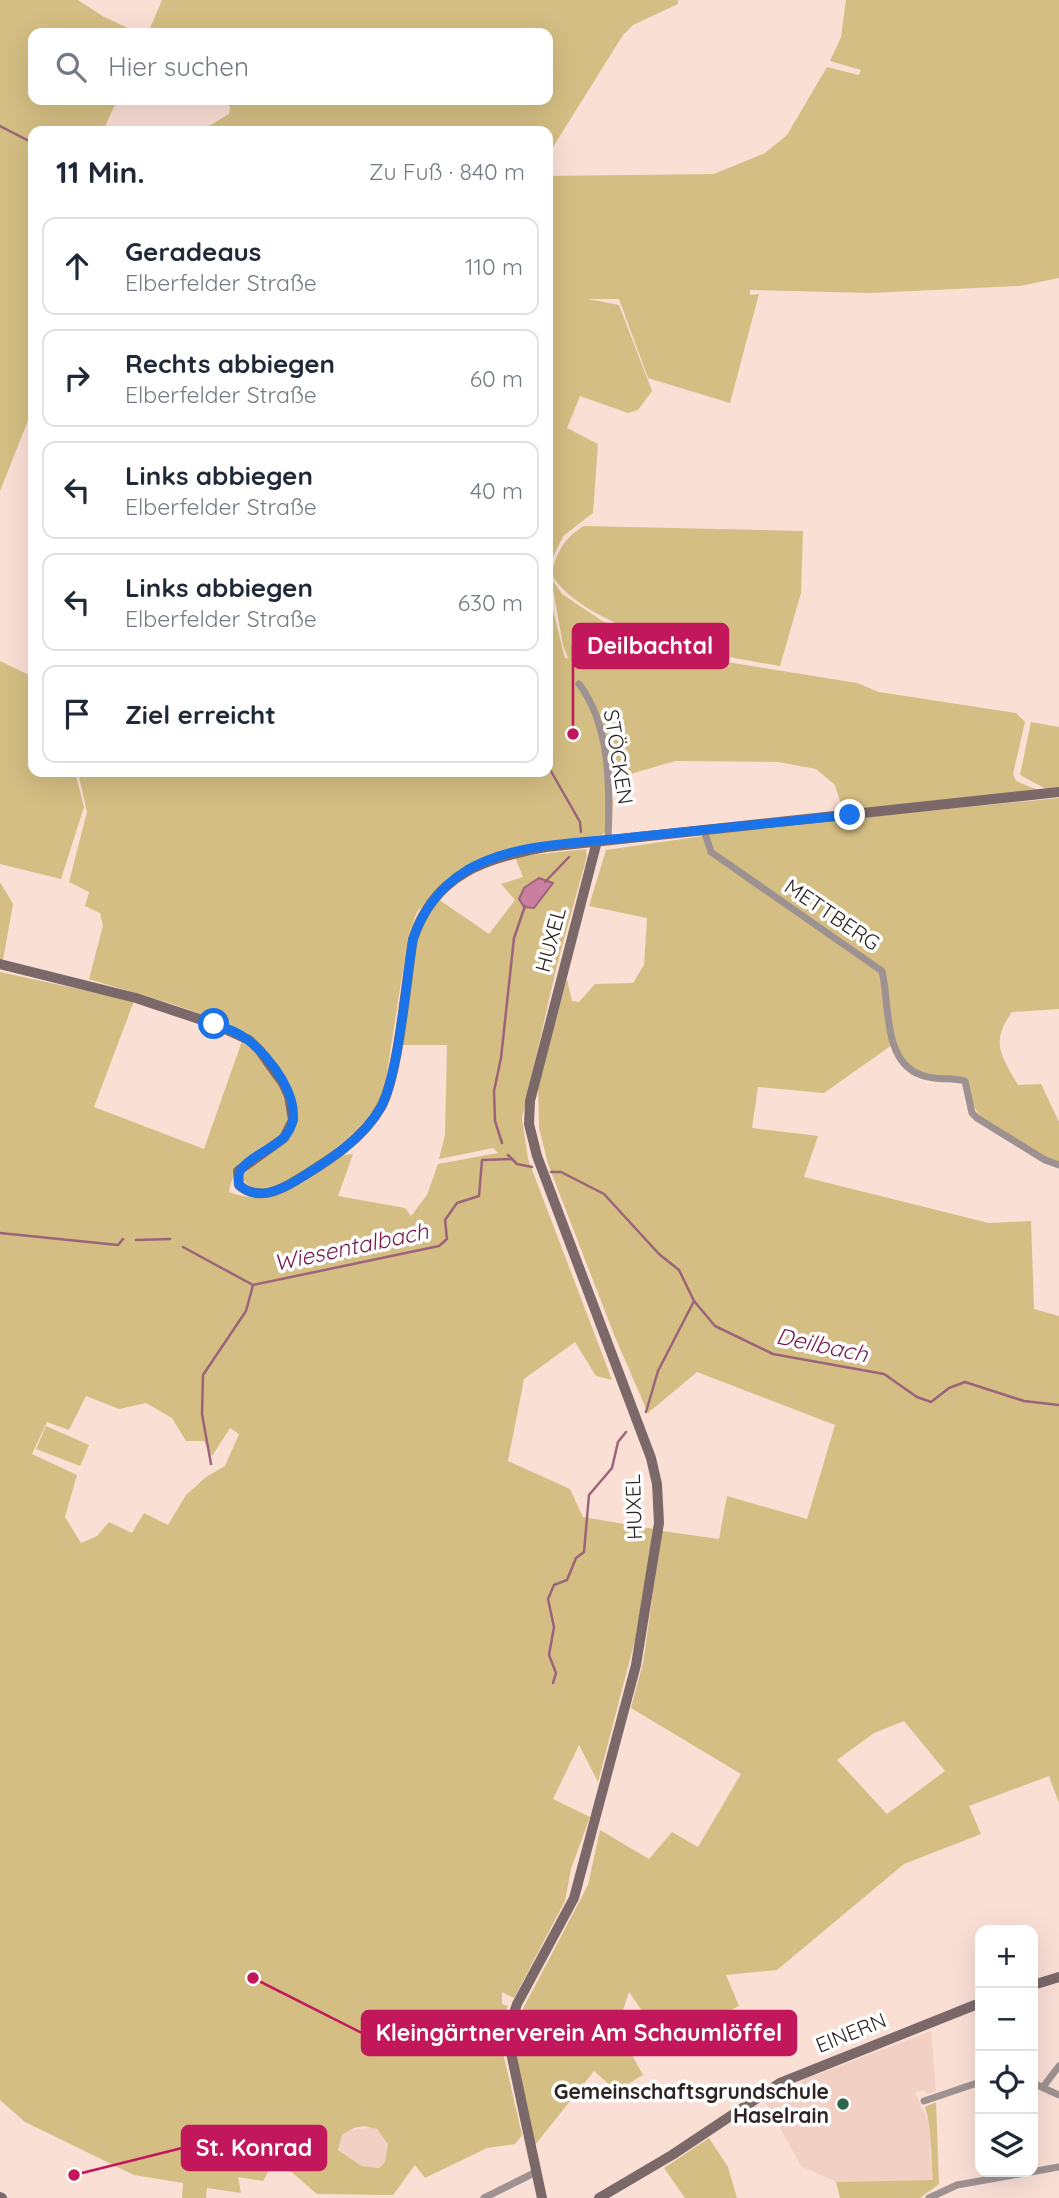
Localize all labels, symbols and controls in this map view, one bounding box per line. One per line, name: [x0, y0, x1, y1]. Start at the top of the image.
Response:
search box: [28, 28, 553, 105]
icon: search: [52, 48, 90, 86]
text: Hier suchen: [108, 50, 249, 83]
text: 11 Min.: [56, 153, 145, 191]
text: Zu Fuß · 840 m: [369, 157, 525, 186]
text: Geradeaus: [125, 235, 261, 268]
icon: ahead: [58, 247, 96, 285]
text: 110 m: [465, 252, 523, 281]
text: Elberfelder Straße: [125, 268, 317, 297]
text: Rechts abbiegen: [125, 347, 335, 380]
icon: right: [58, 359, 96, 397]
text: 60 m: [470, 364, 523, 393]
text: Elberfelder Straße: [125, 380, 317, 409]
text: Links abbiegen: [125, 459, 313, 492]
icon: left: [58, 471, 96, 509]
text: 40 m: [470, 476, 523, 505]
text: Elberfelder Straße: [125, 492, 317, 521]
text: Links abbiegen: [125, 571, 313, 604]
icon: left: [58, 583, 96, 621]
text: 630 m: [458, 588, 523, 617]
text: Elberfelder Straße: [125, 604, 317, 633]
callout: Deilbachtal: [573, 624, 728, 668]
text: Deilbachtal: [587, 631, 713, 660]
icon: arrive: [58, 695, 96, 733]
text: Ziel erreicht: [125, 698, 276, 731]
street label: STÖCKEN: [599, 708, 639, 806]
route end: [834, 799, 865, 830]
street label: METTBERG: [780, 873, 885, 956]
street label: HUXEL: [529, 905, 571, 975]
route start: [198, 1008, 229, 1039]
water label: Wiesentalbach: [271, 1216, 432, 1277]
water label: Deilbach: [774, 1321, 871, 1369]
street label: HUXEL: [619, 1474, 647, 1540]
map controls: [975, 1925, 1038, 2177]
button: +: [975, 1925, 1038, 1988]
button: −: [975, 1988, 1038, 2051]
street label: EINERN: [812, 2006, 890, 2058]
callout: Kleingärtnerverein Am Schaumlöffel: [362, 2011, 796, 2055]
text: Kleingärtnerverein Am Schaumlöffel: [376, 2018, 782, 2047]
button: locate: [975, 2051, 1038, 2114]
place label: Gemeinschaftsgrundschule Haselrain: [554, 2078, 829, 2128]
marker: Gemeinschaftsgrundschule Haselrain: [835, 2096, 851, 2112]
button: layers: [975, 2114, 1038, 2177]
callout: St. Konrad: [182, 2126, 326, 2170]
text: St. Konrad: [196, 2133, 312, 2162]

